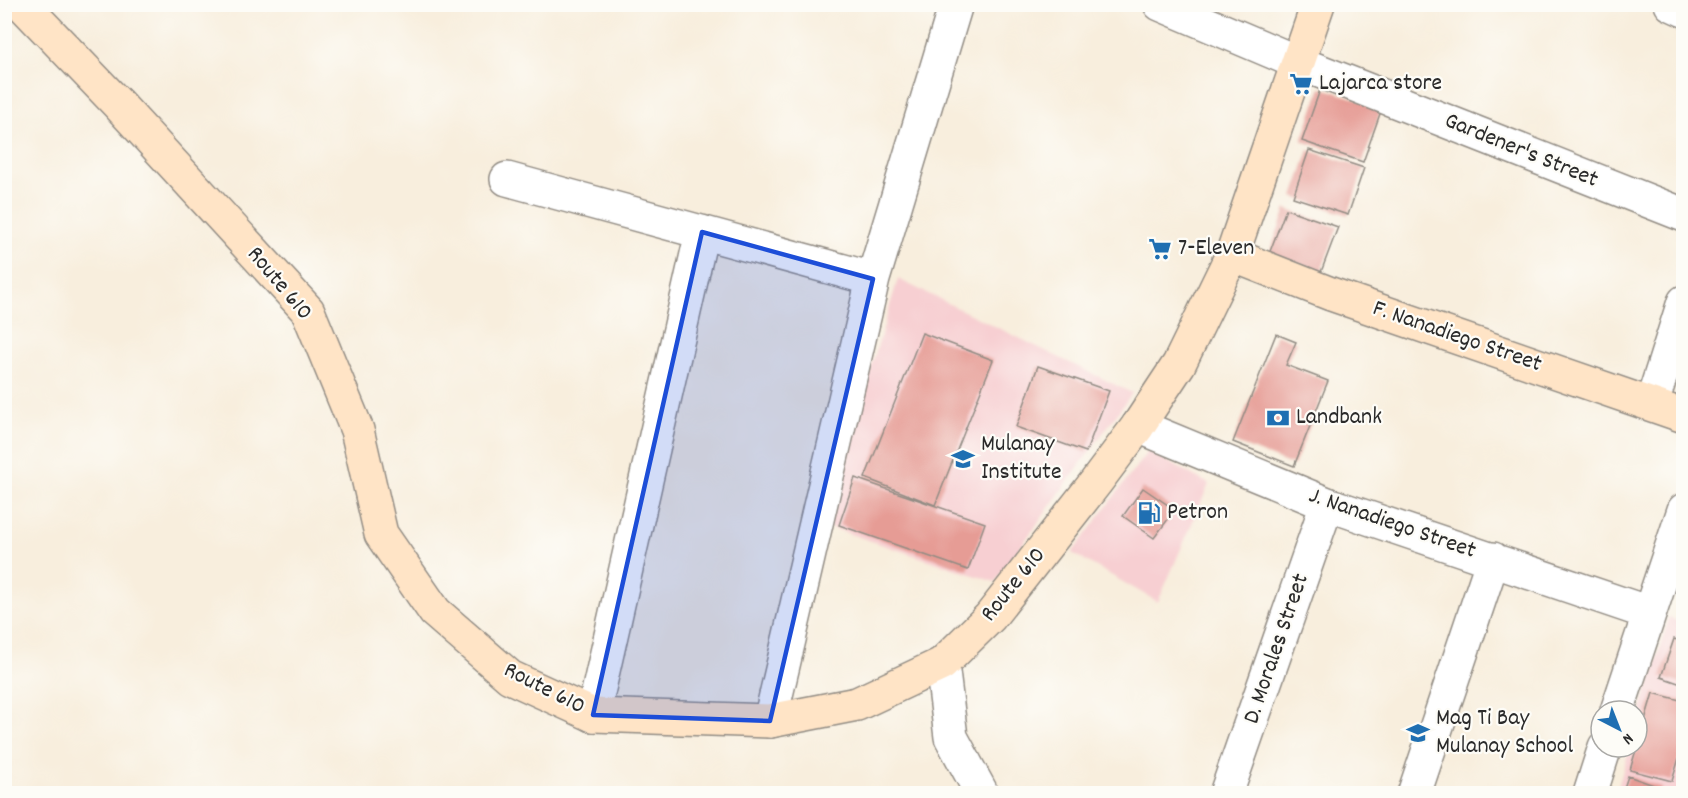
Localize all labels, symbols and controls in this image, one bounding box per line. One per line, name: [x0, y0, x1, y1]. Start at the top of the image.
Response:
place label: Lajarca store: [1319, 67, 1442, 101]
supermarket icon: Lajarca store: [1288, 71, 1314, 97]
street label: Gardener's Street: [1439, 105, 1603, 197]
place label: 7-Eleven: [1178, 232, 1254, 266]
supermarket icon: 7-Eleven: [1147, 236, 1173, 262]
street label: Route 610: [238, 239, 320, 329]
street label: F. Nanadiego Street: [1368, 292, 1546, 382]
place label: Landbank: [1296, 401, 1382, 435]
bank icon: Landbank: [1265, 405, 1291, 431]
place label: Mulanay Institute: [981, 428, 1062, 490]
school or university icon: Mulanay Institute: [950, 446, 976, 472]
street label: J. Nanadiego Street: [1304, 479, 1480, 569]
place label: Petron: [1167, 496, 1228, 530]
fuel station icon: Petron: [1136, 500, 1162, 526]
street label: Route 610: [973, 540, 1055, 630]
street label: D. Morales Street: [1235, 569, 1319, 729]
street label: Route 610: [497, 654, 591, 724]
north arrow: [1589, 699, 1649, 759]
place label: Mag Ti Bay Mulanay School: [1436, 702, 1574, 764]
school or university icon: Mag Ti Bay Mulanay School: [1405, 720, 1431, 746]
text: N: [1617, 727, 1638, 750]

